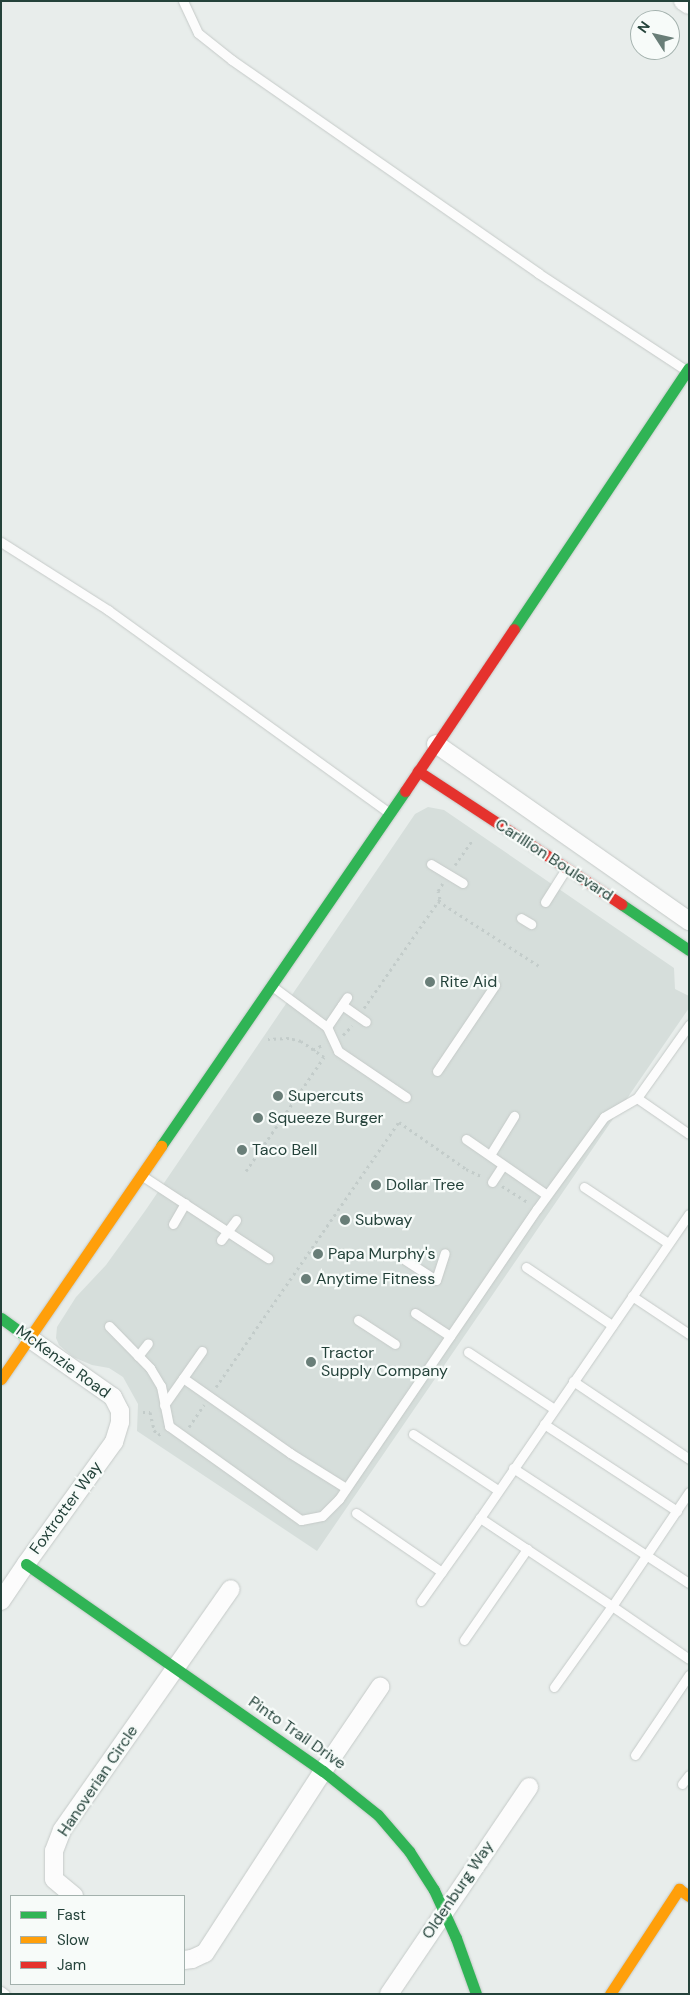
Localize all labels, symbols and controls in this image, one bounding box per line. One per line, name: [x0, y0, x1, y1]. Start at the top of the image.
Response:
north arrow: [630, 10, 680, 60]
text: N: [633, 18, 654, 36]
street label: Carillion Boulevard: [491, 815, 617, 905]
place label: Rite Aid: [440, 972, 497, 992]
marker: Rite Aid: [424, 976, 436, 988]
place label: Supercuts: [288, 1086, 364, 1106]
marker: Supercuts: [272, 1090, 284, 1102]
place label: Squeeze Burger: [268, 1108, 383, 1128]
marker: Squeeze Burger: [252, 1112, 264, 1124]
place label: Taco Bell: [252, 1140, 317, 1160]
marker: Taco Bell: [236, 1144, 248, 1156]
place label: Dollar Tree: [386, 1175, 464, 1195]
marker: Dollar Tree: [370, 1179, 382, 1191]
place label: Subway: [355, 1210, 412, 1230]
marker: Subway: [339, 1214, 351, 1226]
place label: Papa Murphy's: [328, 1244, 436, 1264]
marker: Papa Murphy's: [312, 1248, 324, 1260]
place label: Anytime Fitness: [316, 1269, 435, 1289]
marker: Anytime Fitness: [300, 1273, 312, 1285]
street label: McKenzie Road: [12, 1321, 114, 1403]
place label: Tractor Supply Company: [321, 1343, 448, 1381]
marker: Tractor Supply Company: [305, 1356, 317, 1368]
street label: Foxtrotter Way: [26, 1458, 106, 1558]
street label: Pinto Trail Drive: [245, 1692, 349, 1774]
street label: Hanoverian Circle: [54, 1722, 142, 1840]
street label: Oldenburg Way: [418, 1837, 498, 1943]
legend: [10, 1895, 185, 1985]
text: Fast: [57, 1905, 86, 1925]
text: Slow: [57, 1930, 89, 1950]
text: Jam: [57, 1955, 86, 1975]

